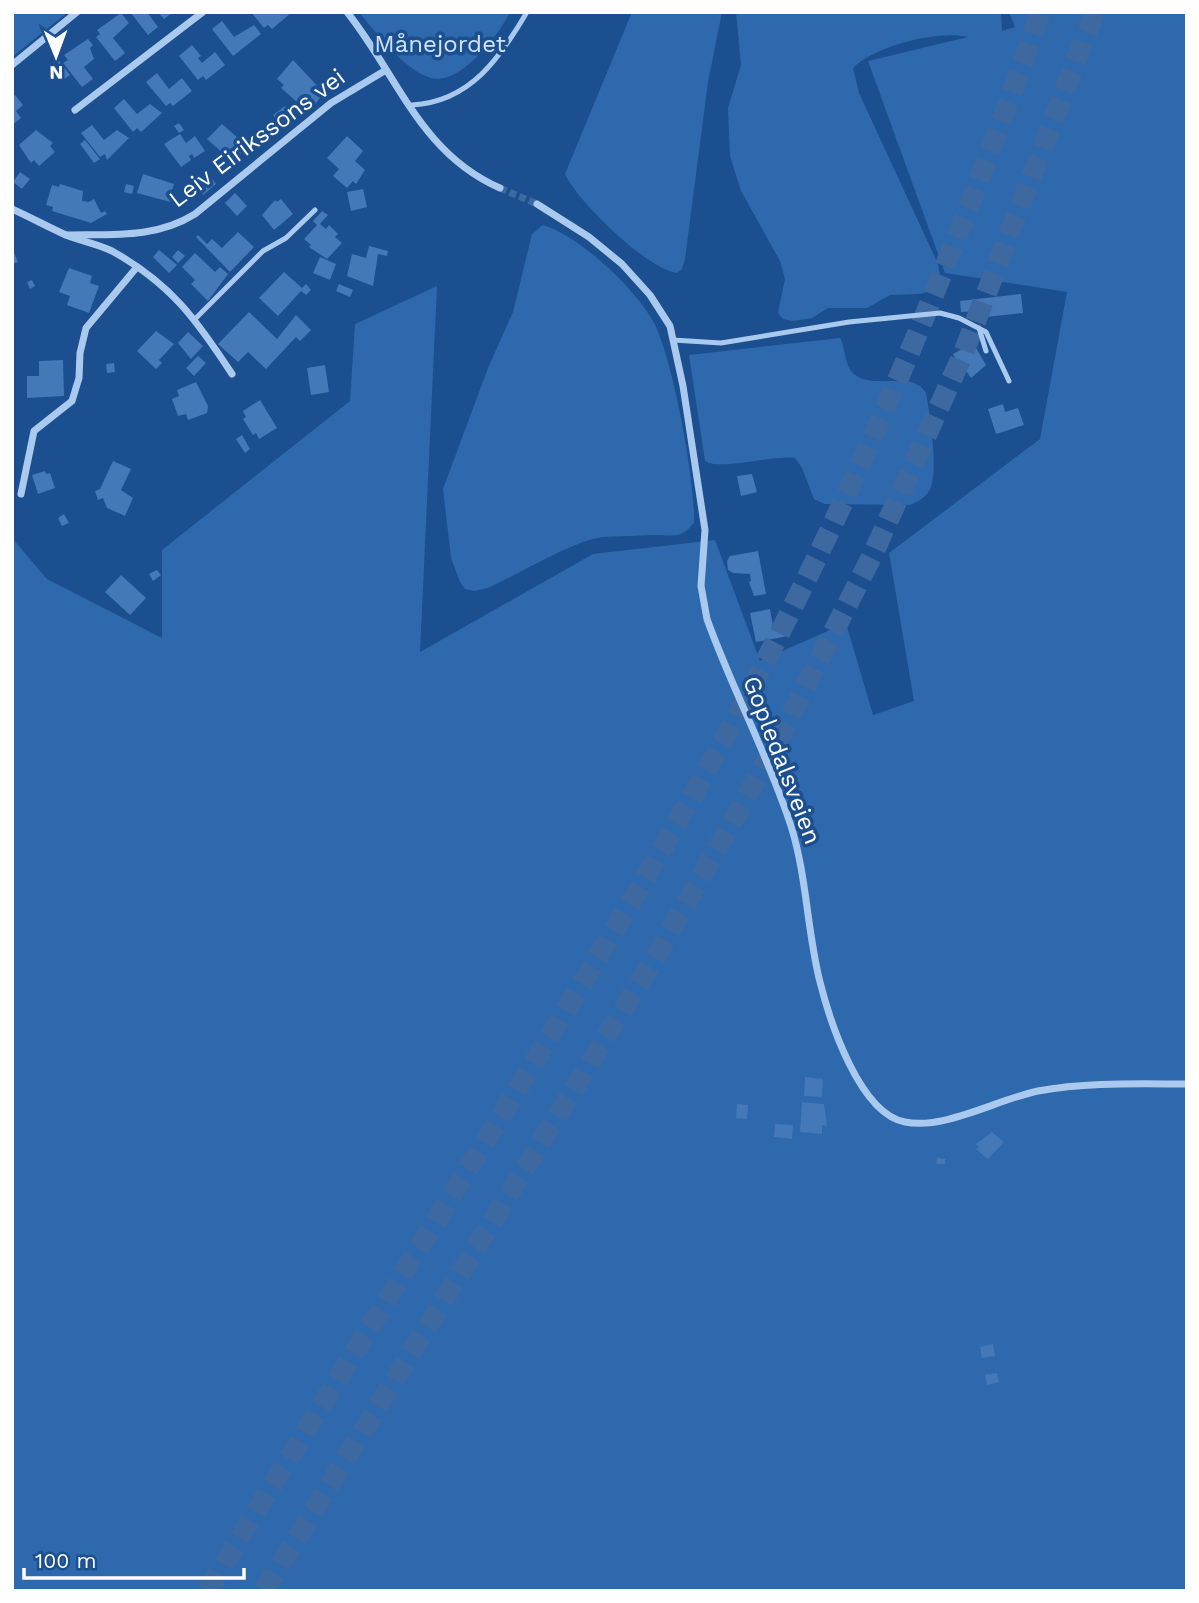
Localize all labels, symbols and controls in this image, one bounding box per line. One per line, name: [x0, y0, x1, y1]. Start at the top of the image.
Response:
north arrow: [21, 21, 91, 91]
park label: Månejordet: [374, 30, 506, 58]
text: N: [49, 61, 64, 84]
street label: Leiv Eirikssons vei: [164, 63, 350, 213]
street label: Gopledalsveien: [737, 672, 827, 848]
scale bar: [24, 1536, 245, 1580]
text: 100 m: [35, 1548, 97, 1573]

